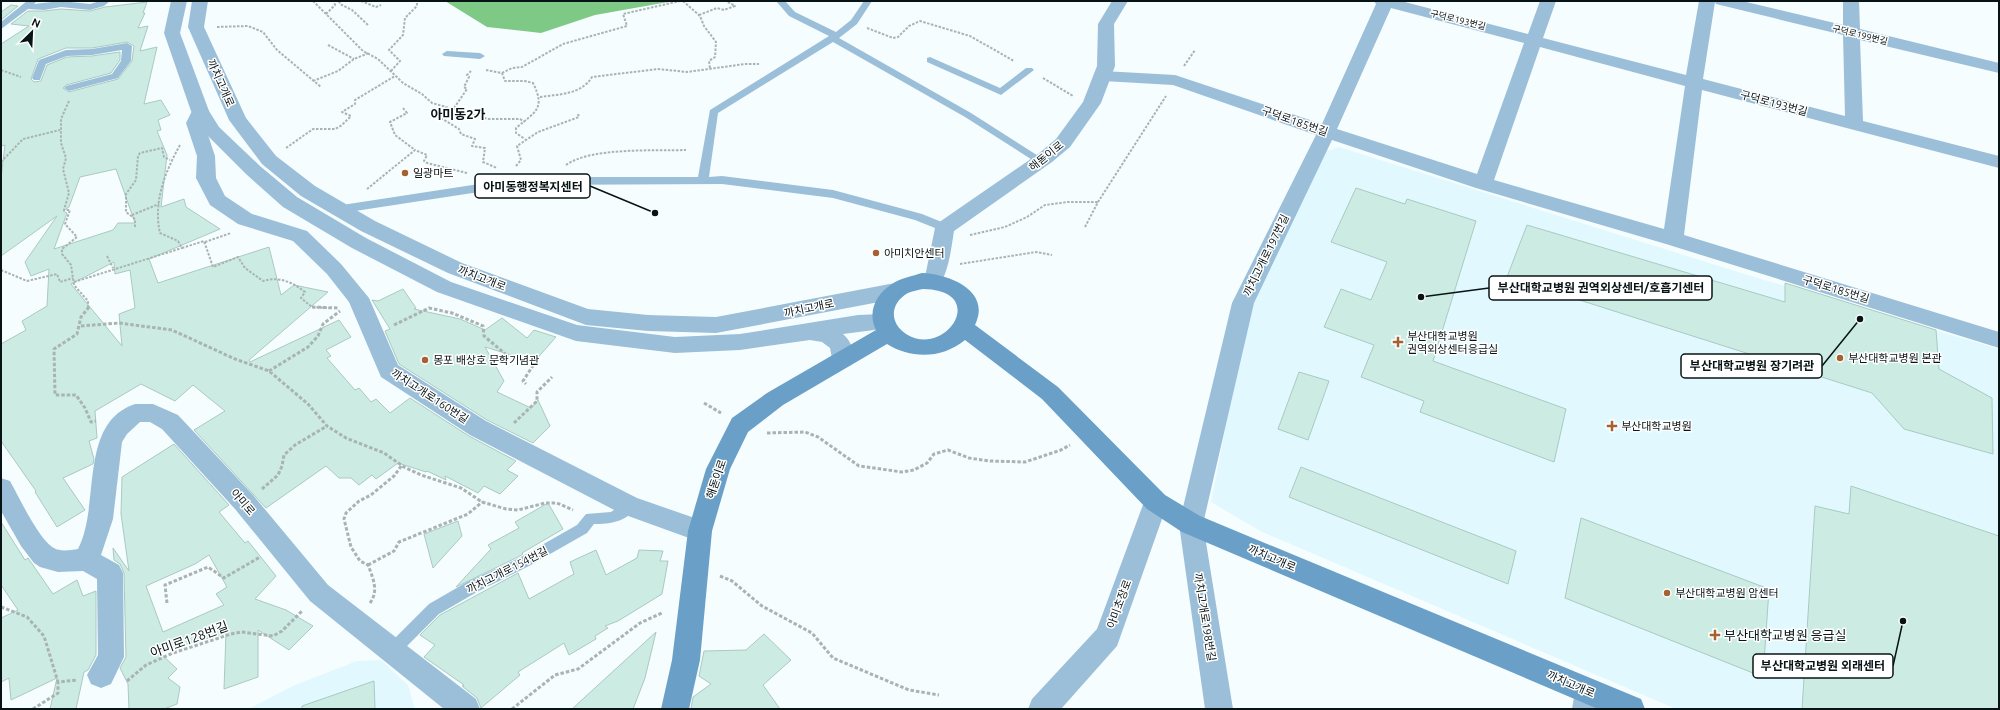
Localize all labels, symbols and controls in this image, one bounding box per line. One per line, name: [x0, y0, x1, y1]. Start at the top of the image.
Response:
street label: 구덕로193번길: [1429, 8, 1487, 32]
north arrow: [12, 12, 52, 52]
text: N: [30, 16, 42, 30]
street label: 구덕로199번길: [1831, 23, 1889, 47]
street label: 까치고개로: [205, 57, 237, 109]
street label: 구덕로193번길: [1739, 88, 1809, 118]
street label: 구덕로185번길: [1260, 104, 1330, 138]
district label: 아미동2가: [430, 107, 486, 121]
street label: 해돋이로: [1026, 139, 1066, 173]
place label: 일광마트: [413, 167, 453, 179]
marker: 일광마트: [400, 168, 410, 178]
callout: 아미동행정복지센터: [475, 174, 590, 198]
text: 아미동행정복지센터: [483, 180, 583, 193]
street label: 까치고개로197번길: [1241, 212, 1291, 298]
place label: 아미치안센터: [884, 247, 945, 259]
marker: 아미치안센터: [871, 248, 881, 258]
street label: 까치고개로: [456, 263, 508, 293]
street label: 구덕로185번길: [1801, 273, 1871, 305]
callout: 부산대학교병원 권역외상센터/호흡기센터: [1489, 276, 1712, 300]
text: 부산대학교병원 권역외상센터/호흡기센터: [1498, 281, 1704, 294]
street label: 까치고개로: [783, 297, 835, 319]
place label: 부산대학교병원 권역외상센터응급실: [1407, 330, 1498, 355]
marker: 부산대학교병원 권역외상센터응급실: [1392, 336, 1404, 348]
place label: 부산대학교병원 본관: [1848, 352, 1942, 364]
marker: 부산대학교병원 본관: [1835, 353, 1845, 363]
place label: 몽포 배상호 문학기념관: [433, 354, 539, 366]
callout: 부산대학교병원 장기려관: [1681, 354, 1822, 378]
marker: 몽포 배상호 문학기념관: [420, 355, 430, 365]
text: 부산대학교병원 장기려관: [1690, 359, 1814, 372]
street label: 까치고개로160번길: [389, 367, 471, 425]
marker: 부산대학교병원: [1606, 420, 1618, 432]
place label: 부산대학교병원: [1621, 420, 1692, 432]
street label: 해돋이로: [704, 458, 728, 500]
street label: 아미로: [229, 487, 257, 517]
street label: 까치고개로: [1246, 543, 1298, 573]
street label: 까치고개로154번길: [464, 544, 550, 596]
street label: 까치고개로198번길: [1192, 572, 1218, 662]
street label: 아미초장로: [1105, 578, 1133, 630]
place label: 부산대학교병원 암센터: [1675, 587, 1779, 599]
marker: 부산대학교병원 암센터: [1662, 588, 1672, 598]
street label: 아미로128번길: [148, 618, 230, 660]
place label: 부산대학교병원 응급실: [1724, 628, 1847, 642]
marker: 부산대학교병원 응급실: [1709, 629, 1721, 641]
callout: 부산대학교병원 외래센터: [1753, 654, 1893, 678]
text: 부산대학교병원 외래센터: [1761, 659, 1885, 672]
street label: 까치고개로: [1545, 669, 1597, 699]

